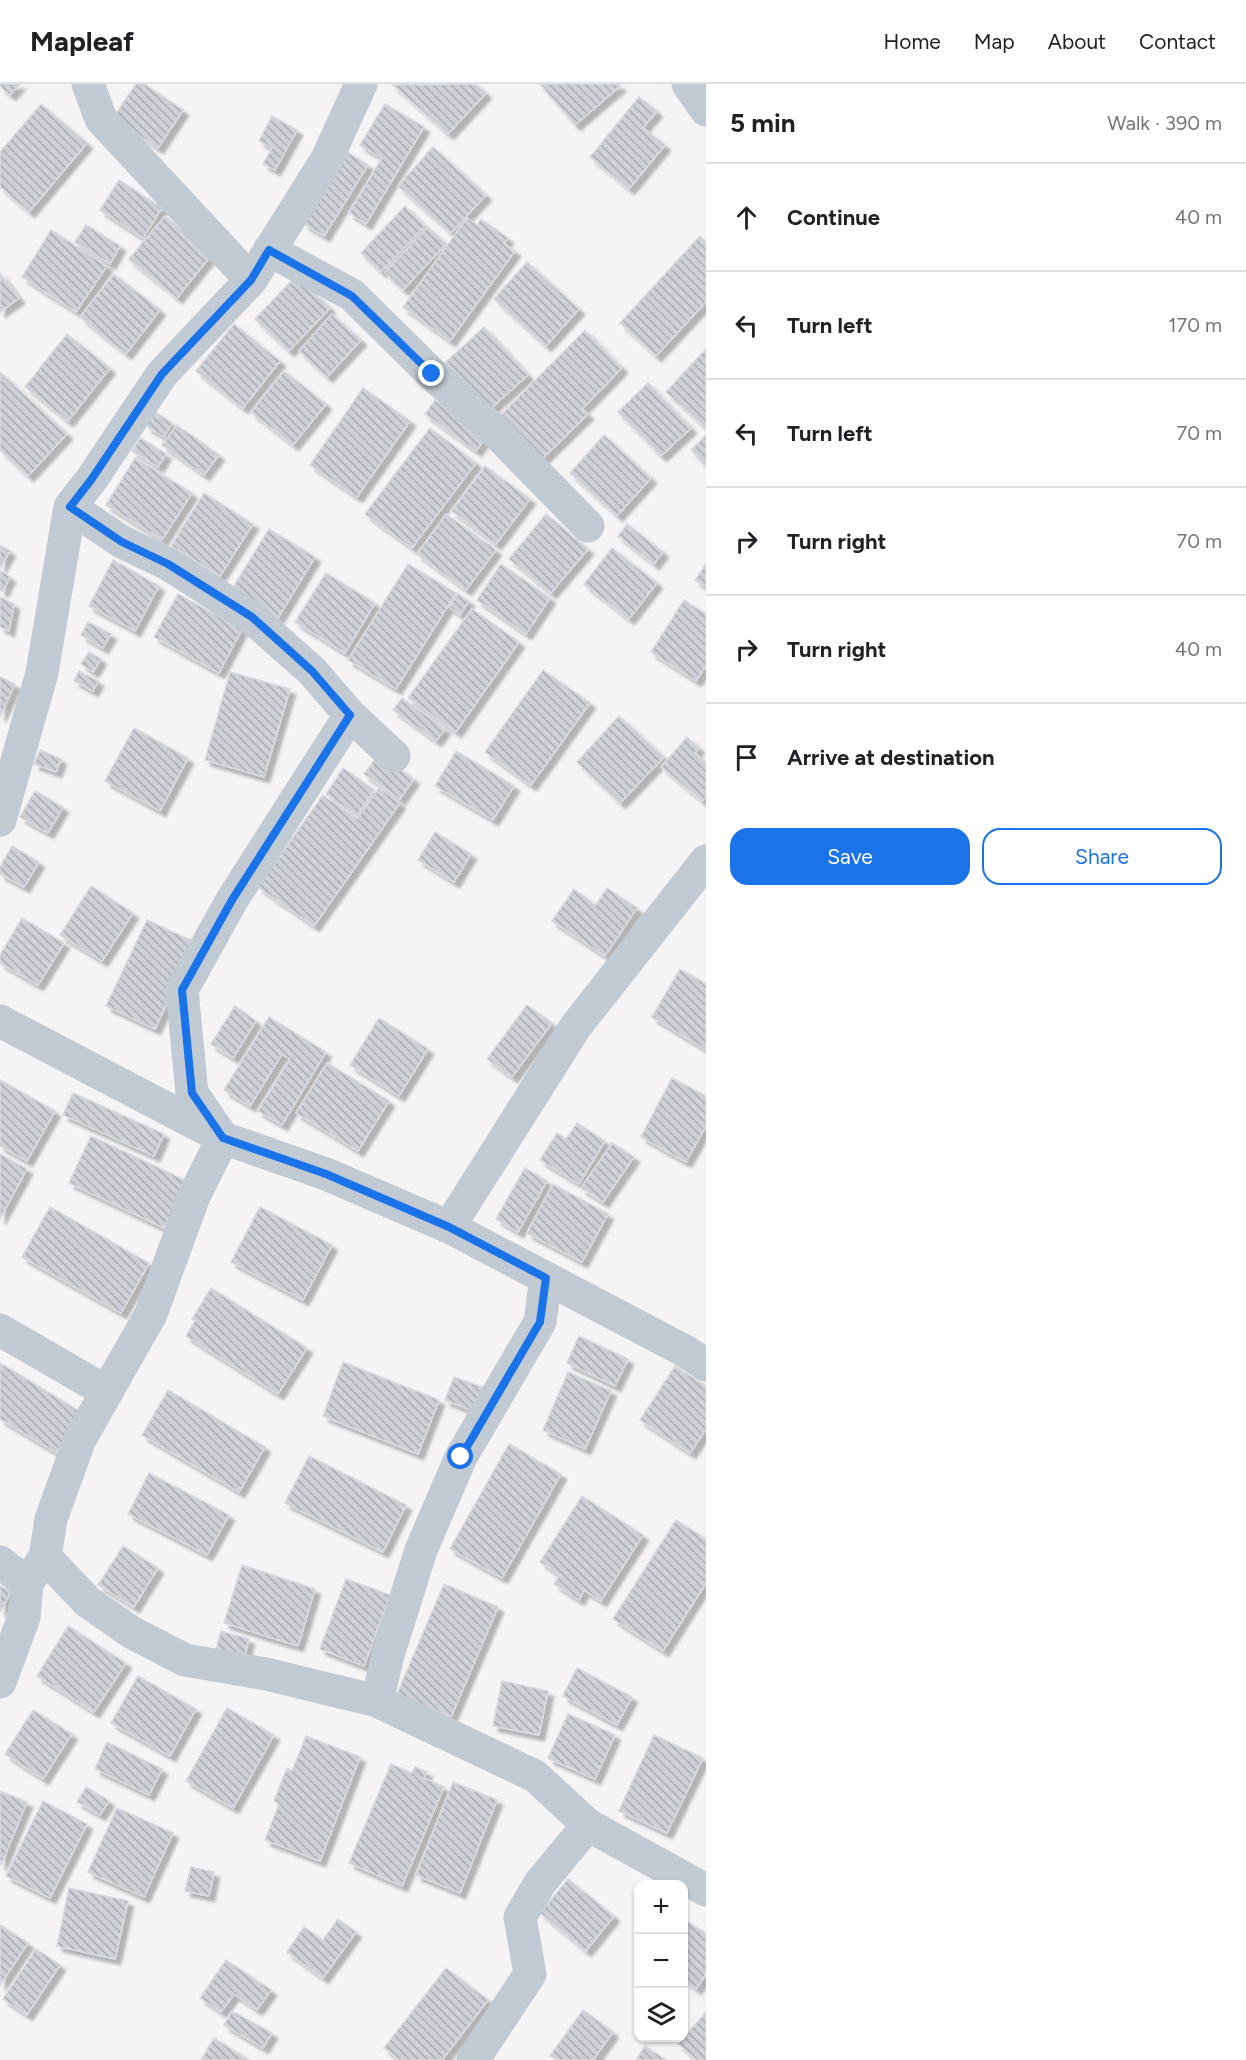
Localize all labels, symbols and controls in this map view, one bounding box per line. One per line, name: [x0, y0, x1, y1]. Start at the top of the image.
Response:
text: Mapleaf: [30, 24, 134, 58]
text: Home: [884, 29, 941, 54]
text: Map: [974, 29, 1015, 54]
text: About: [1048, 29, 1106, 54]
text: Contact: [1139, 29, 1216, 54]
text: 5 min: [730, 107, 796, 139]
text: Walk · 390 m: [1107, 111, 1222, 135]
icon: ahead: [730, 201, 763, 234]
text: Continue: [787, 204, 880, 231]
text: 40 m: [1175, 205, 1222, 229]
icon: left: [730, 309, 763, 342]
text: Turn left: [787, 312, 873, 339]
text: 170 m: [1168, 313, 1222, 337]
route end: [418, 360, 444, 386]
icon: left: [730, 417, 763, 450]
text: Turn left: [787, 420, 873, 447]
text: 70 m: [1176, 421, 1222, 445]
icon: right: [730, 525, 763, 558]
text: Turn right: [787, 528, 886, 555]
text: 70 m: [1176, 529, 1222, 553]
icon: right: [730, 633, 763, 666]
text: Turn right: [787, 636, 886, 663]
text: 40 m: [1175, 637, 1222, 661]
icon: arrive: [730, 741, 763, 774]
text: Arrive at destination: [787, 744, 995, 771]
button: Save: [730, 828, 970, 885]
button: Share: [982, 828, 1222, 885]
route start: [447, 1443, 473, 1469]
map controls: [634, 1880, 688, 2042]
button: +: [634, 1880, 688, 1934]
button: −: [634, 1934, 688, 1988]
button: layers: [634, 1988, 688, 2042]

